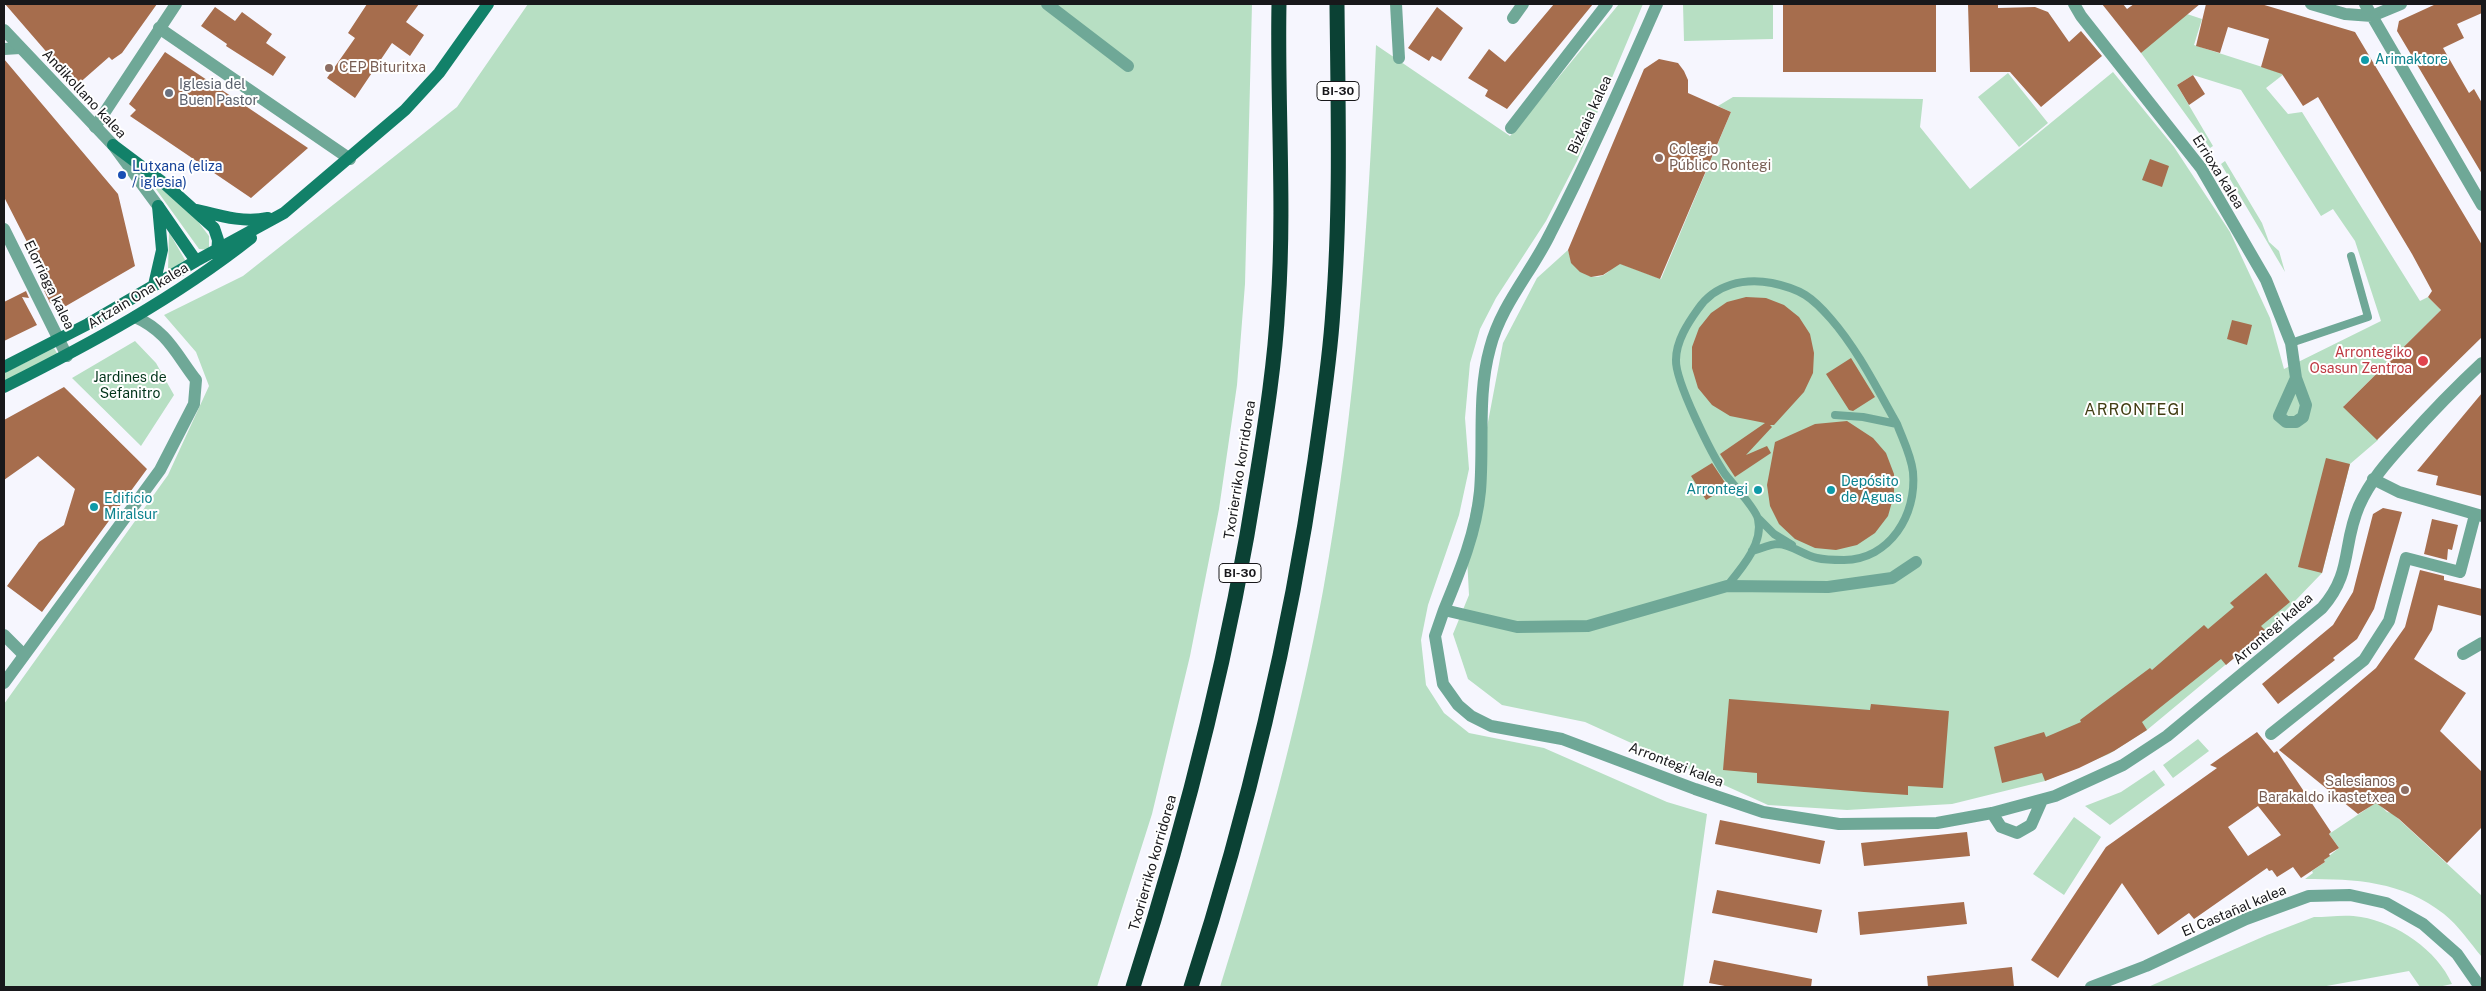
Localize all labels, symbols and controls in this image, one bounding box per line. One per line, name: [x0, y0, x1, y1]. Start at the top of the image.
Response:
street label: Andikollano kalea: [38, 46, 130, 142]
place label: Arimaktore: [2375, 52, 2448, 68]
marker: Arimaktore: [2359, 54, 2371, 66]
place label: CEP Bituritxa: [339, 60, 426, 76]
marker: CEP Bituritxa: [323, 62, 335, 74]
street label: Bizkaia kalea: [1565, 73, 1615, 157]
place label: Iglesia del Buen Pastor: [179, 77, 258, 110]
road number: BI-30: [1317, 82, 1359, 100]
marker: Iglesia del Buen Pastor: [163, 87, 175, 99]
street label: Errioxa kalea: [2189, 132, 2247, 212]
place label: Colegio Público Rontegi: [1669, 142, 1771, 174]
marker: Colegio Público Rontegi: [1653, 152, 1665, 164]
place label: Lutxana (eliza / iglesia): [132, 159, 223, 192]
marker: Lutxana (eliza / iglesia): [116, 169, 128, 181]
street label: Elorriaga kalea: [20, 238, 78, 332]
street label: Artzain Ona kalea: [85, 259, 191, 333]
place label: Arrontegiko Osasun Zentroa: [2309, 345, 2412, 378]
marker: Arrontegiko Osasun Zentroa: [2416, 354, 2430, 368]
park label: Jardines de Sefanitro: [93, 370, 167, 402]
street label: Txorierriko korridorea: [1221, 399, 1259, 541]
district label: ARRONTEGI: [2083, 400, 2187, 420]
place label: Depósito de Aguas: [1841, 474, 1902, 507]
place label: Arrontegi: [1686, 482, 1748, 498]
marker: Arrontegi: [1752, 484, 1764, 496]
marker: Depósito de Aguas: [1825, 484, 1837, 496]
place label: Edificio Miralsur: [104, 491, 158, 524]
marker: Edificio Miralsur: [88, 501, 100, 513]
road number: BI-30: [1219, 564, 1261, 582]
street label: Arrontegi kalea: [2230, 590, 2316, 668]
street label: Arrontegi kalea: [1626, 739, 1726, 791]
place label: Salesianos Barakaldo ikastetxea: [2259, 774, 2395, 806]
marker: Salesianos Barakaldo ikastetxea: [2399, 784, 2411, 796]
street label: Txorierriko korridorea: [1126, 793, 1180, 933]
street label: El Castañal kalea: [2179, 881, 2289, 941]

